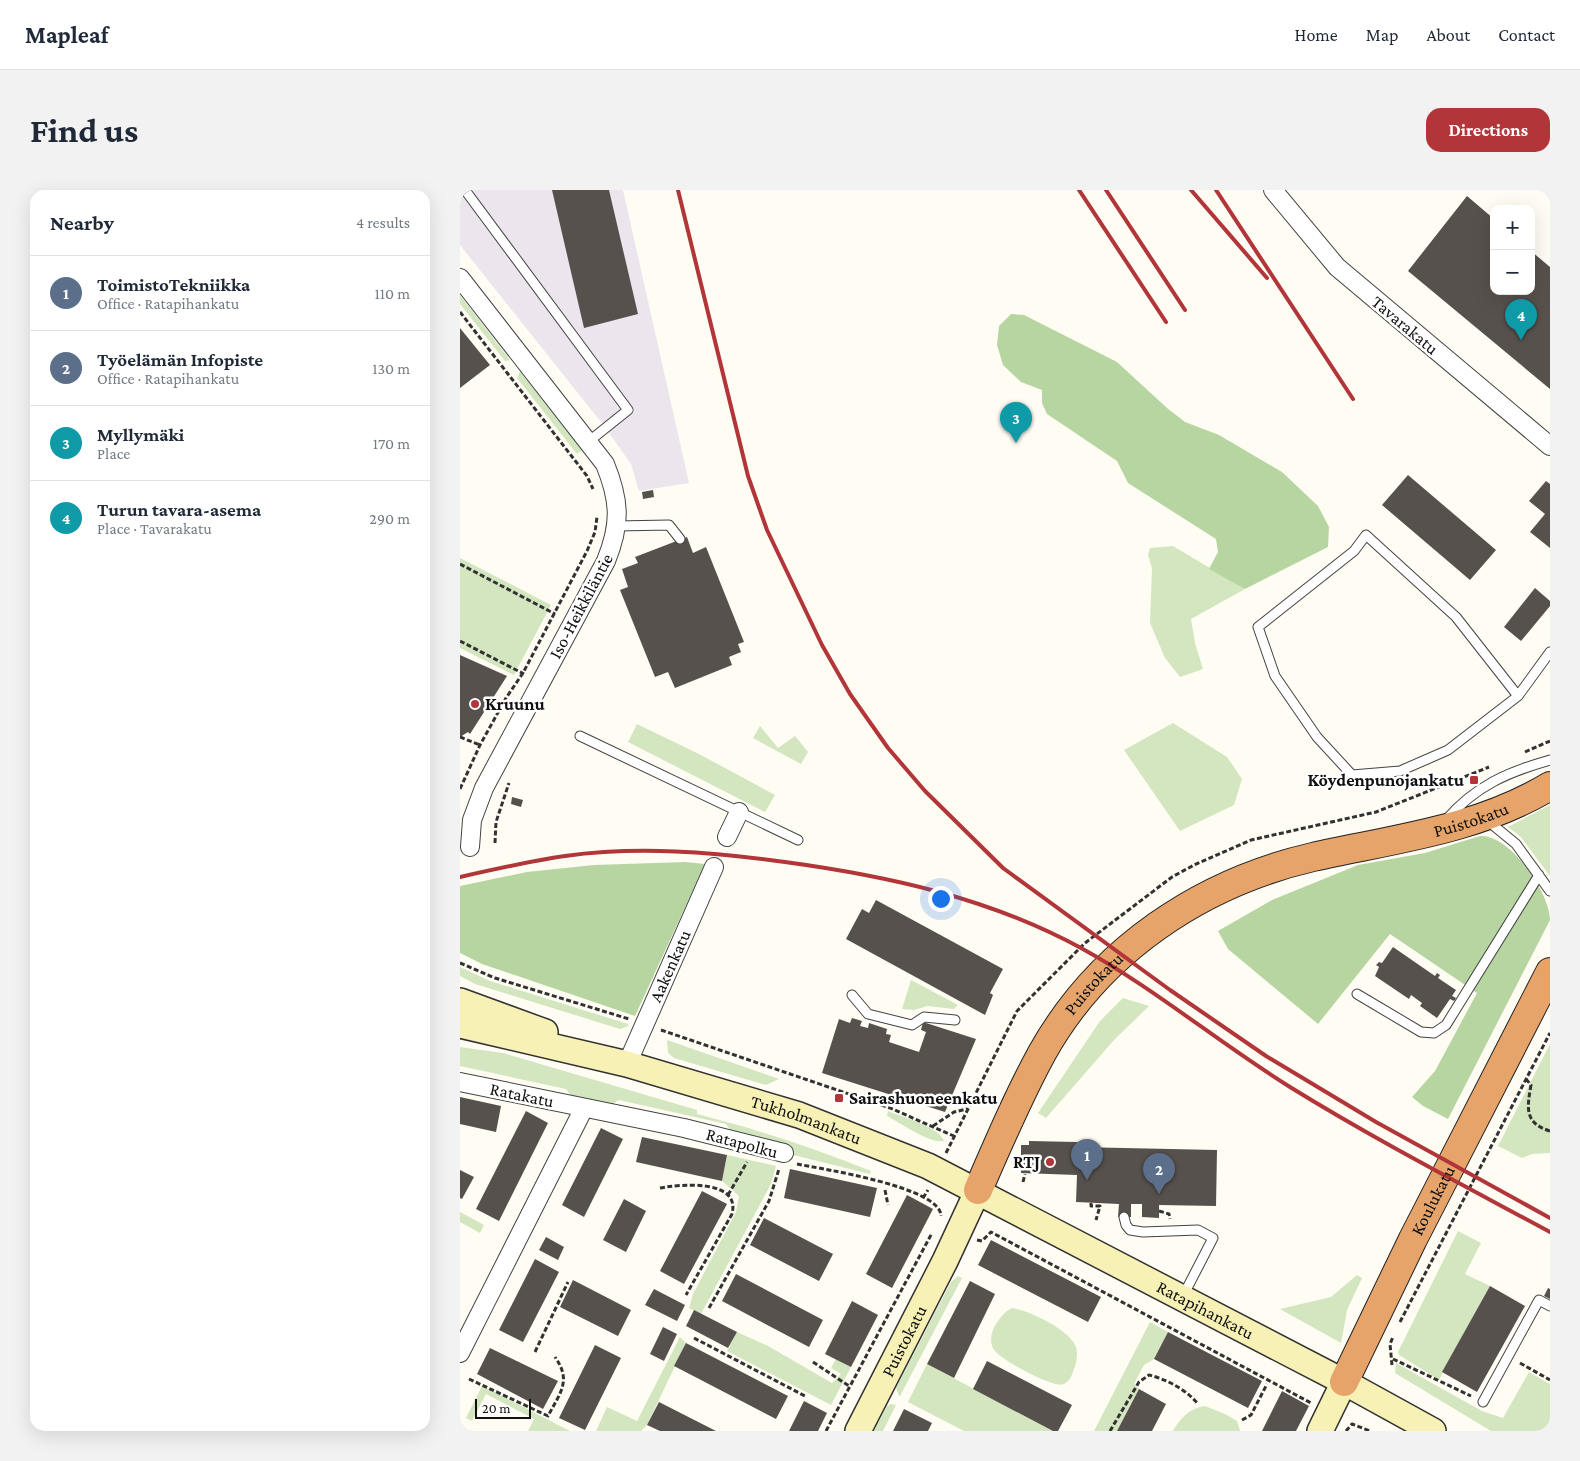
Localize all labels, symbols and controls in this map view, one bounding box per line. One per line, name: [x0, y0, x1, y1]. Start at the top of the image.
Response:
text: Mapleaf: [25, 21, 108, 48]
text: Home: [1295, 25, 1338, 45]
text: Map: [1366, 25, 1398, 45]
text: About: [1426, 25, 1470, 45]
text: Contact: [1498, 25, 1555, 45]
button: Directions: [1426, 108, 1550, 152]
text: Find us: [30, 111, 138, 150]
map controls: [1490, 205, 1535, 295]
button: +: [1490, 205, 1535, 250]
text: Nearby: [50, 211, 114, 235]
text: 4 results: [356, 214, 410, 231]
button: −: [1490, 250, 1535, 295]
text: ToimistoTekniikka: [97, 274, 250, 295]
text: 1: [63, 285, 69, 302]
text: 110 m: [374, 285, 410, 302]
street label: Tavarakatu: [1368, 291, 1443, 359]
text: Office · Ratapihankatu: [97, 295, 239, 312]
pin: 4: [1505, 299, 1537, 340]
text: Työelämän Infopiste: [97, 349, 263, 370]
text: 2: [62, 360, 70, 377]
text: 130 m: [372, 360, 410, 377]
text: Office · Ratapihankatu: [97, 370, 239, 387]
pin: 3: [1000, 402, 1032, 443]
text: Myllymäki: [97, 424, 184, 445]
text: 3: [62, 435, 70, 452]
text: 170 m: [373, 435, 410, 452]
text: Place: [97, 445, 130, 462]
text: Turun tavara-asema: [97, 499, 261, 520]
text: 4: [62, 510, 70, 527]
text: 290 m: [369, 510, 410, 527]
text: Place · Tavarakatu: [97, 520, 212, 537]
street label: Iso-Heikkiläntie: [545, 550, 617, 662]
place label: Kruunu: [485, 694, 545, 714]
marker: Kruunu: [469, 698, 481, 710]
place label: Köydenpunojankatu: [1307, 770, 1465, 791]
marker: Köydenpunojankatu: [1468, 774, 1480, 786]
street label: Puistokatu: [1431, 798, 1512, 841]
your location: [928, 886, 954, 912]
street label: Aakenkatu: [645, 926, 695, 1005]
street label: Puistokatu: [1060, 948, 1127, 1019]
street label: Ratakatu: [488, 1078, 556, 1112]
place label: Sairashuoneenkatu: [849, 1088, 998, 1108]
street label: Tukholmankatu: [748, 1091, 865, 1149]
marker: Sairashuoneenkatu: [833, 1092, 845, 1104]
street label: Ratapolku: [704, 1124, 781, 1162]
pin: 1: [1071, 1139, 1103, 1180]
place label: RTJ: [1013, 1152, 1040, 1172]
pin: 2: [1143, 1153, 1175, 1194]
marker: RTJ: [1044, 1156, 1056, 1168]
street label: Koulukatu: [1407, 1162, 1459, 1239]
street label: Ratapihankatu: [1153, 1277, 1258, 1344]
street label: Puistokatu: [877, 1302, 931, 1380]
scale bar: [475, 1396, 531, 1419]
text: 20 m: [482, 1400, 510, 1416]

